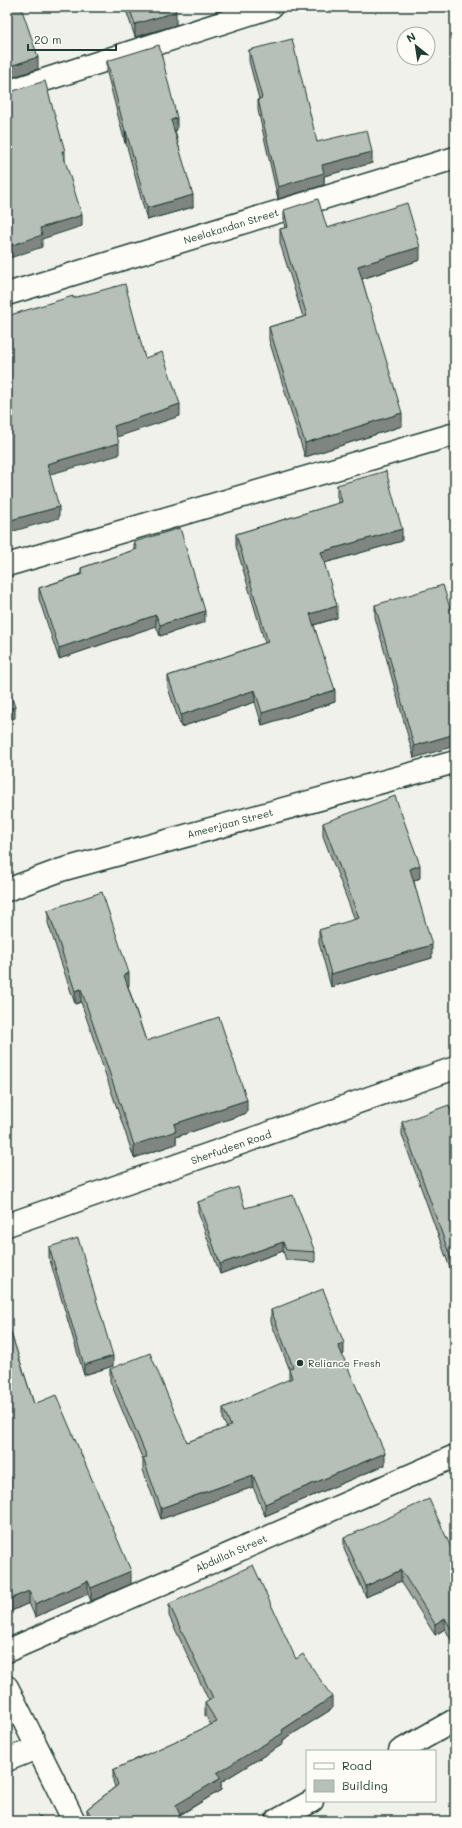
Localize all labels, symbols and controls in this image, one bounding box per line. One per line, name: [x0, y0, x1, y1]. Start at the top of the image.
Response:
scale bar: [28, 26, 116, 52]
north arrow: [396, 26, 436, 66]
text: N: [403, 28, 418, 45]
text: 20 m: [34, 31, 62, 47]
street label: Neelakandan Street: [182, 205, 280, 247]
street label: Ameerjaan Street: [185, 805, 275, 841]
street label: Sherfudeen Road: [189, 1127, 273, 1167]
place label: Reliance Fresh: [308, 1356, 381, 1370]
marker: Reliance Fresh: [295, 1358, 305, 1368]
street label: Abdullah Street: [193, 1531, 269, 1575]
legend: [306, 1750, 436, 1802]
text: Road: [342, 1757, 372, 1773]
text: Building: [342, 1777, 388, 1793]

